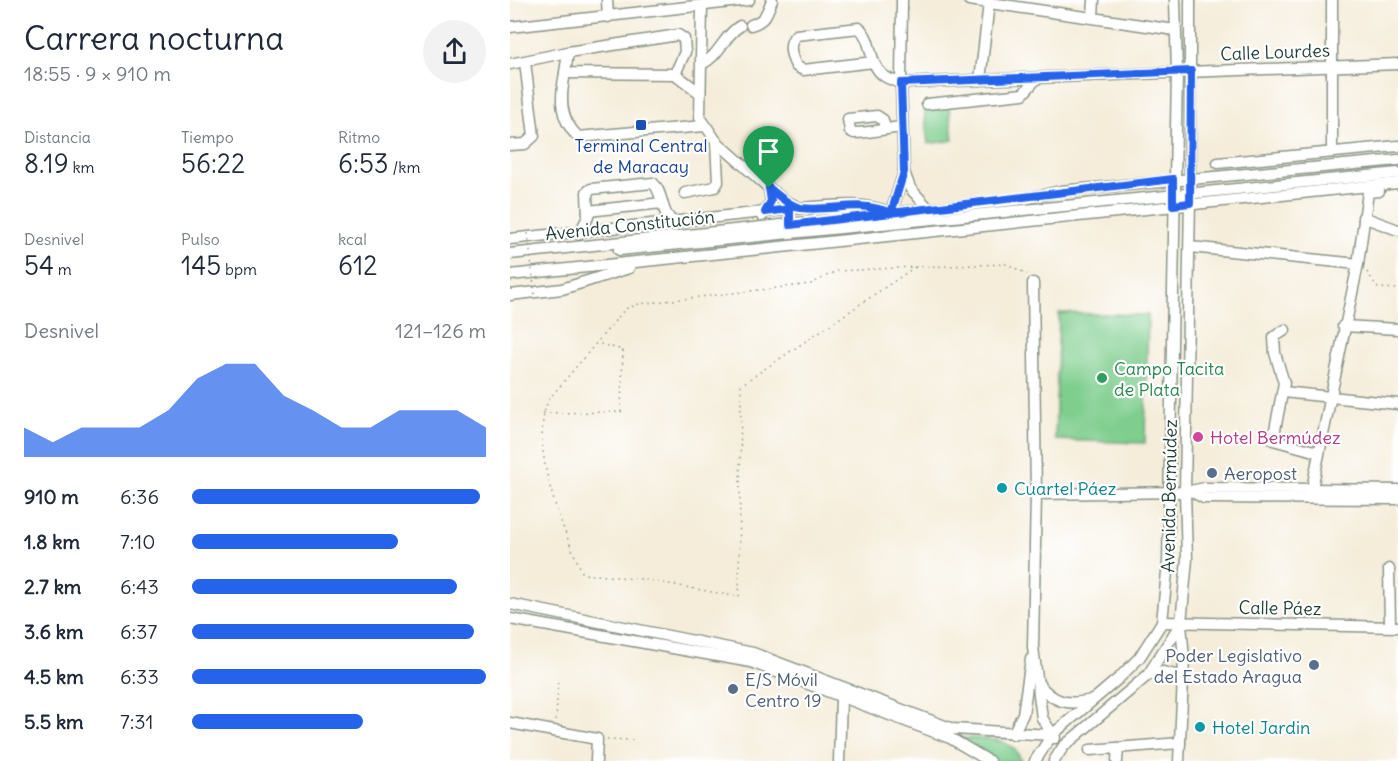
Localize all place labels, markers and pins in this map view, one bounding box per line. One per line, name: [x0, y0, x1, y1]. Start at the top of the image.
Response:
marker: Terminal Central de Maracay: [634, 118, 648, 132]
pin: [743, 126, 794, 188]
place label: Terminal Central de Maracay: [575, 134, 707, 178]
place label: Campo Tacita de Plata: [1114, 357, 1224, 401]
marker: Campo Tacita de Plata: [1095, 371, 1109, 385]
place label: Hotel Bermúdez: [1210, 426, 1341, 449]
marker: Hotel Bermúdez: [1191, 430, 1205, 444]
place label: Aeropost: [1224, 462, 1297, 485]
marker: Aeropost: [1205, 466, 1219, 480]
place label: Cuartel Páez: [1014, 477, 1117, 500]
marker: Cuartel Páez: [995, 481, 1009, 495]
place label: Poder Legislativo del Estado Aragua: [1154, 644, 1302, 688]
marker: Poder Legislativo del Estado Aragua: [1307, 658, 1321, 672]
place label: E/S Móvil Centro 19: [745, 668, 821, 712]
marker: E/S Móvil Centro 19: [726, 682, 740, 696]
place label: Hotel Jardin: [1212, 716, 1310, 739]
marker: Hotel Jardin: [1193, 720, 1207, 734]

